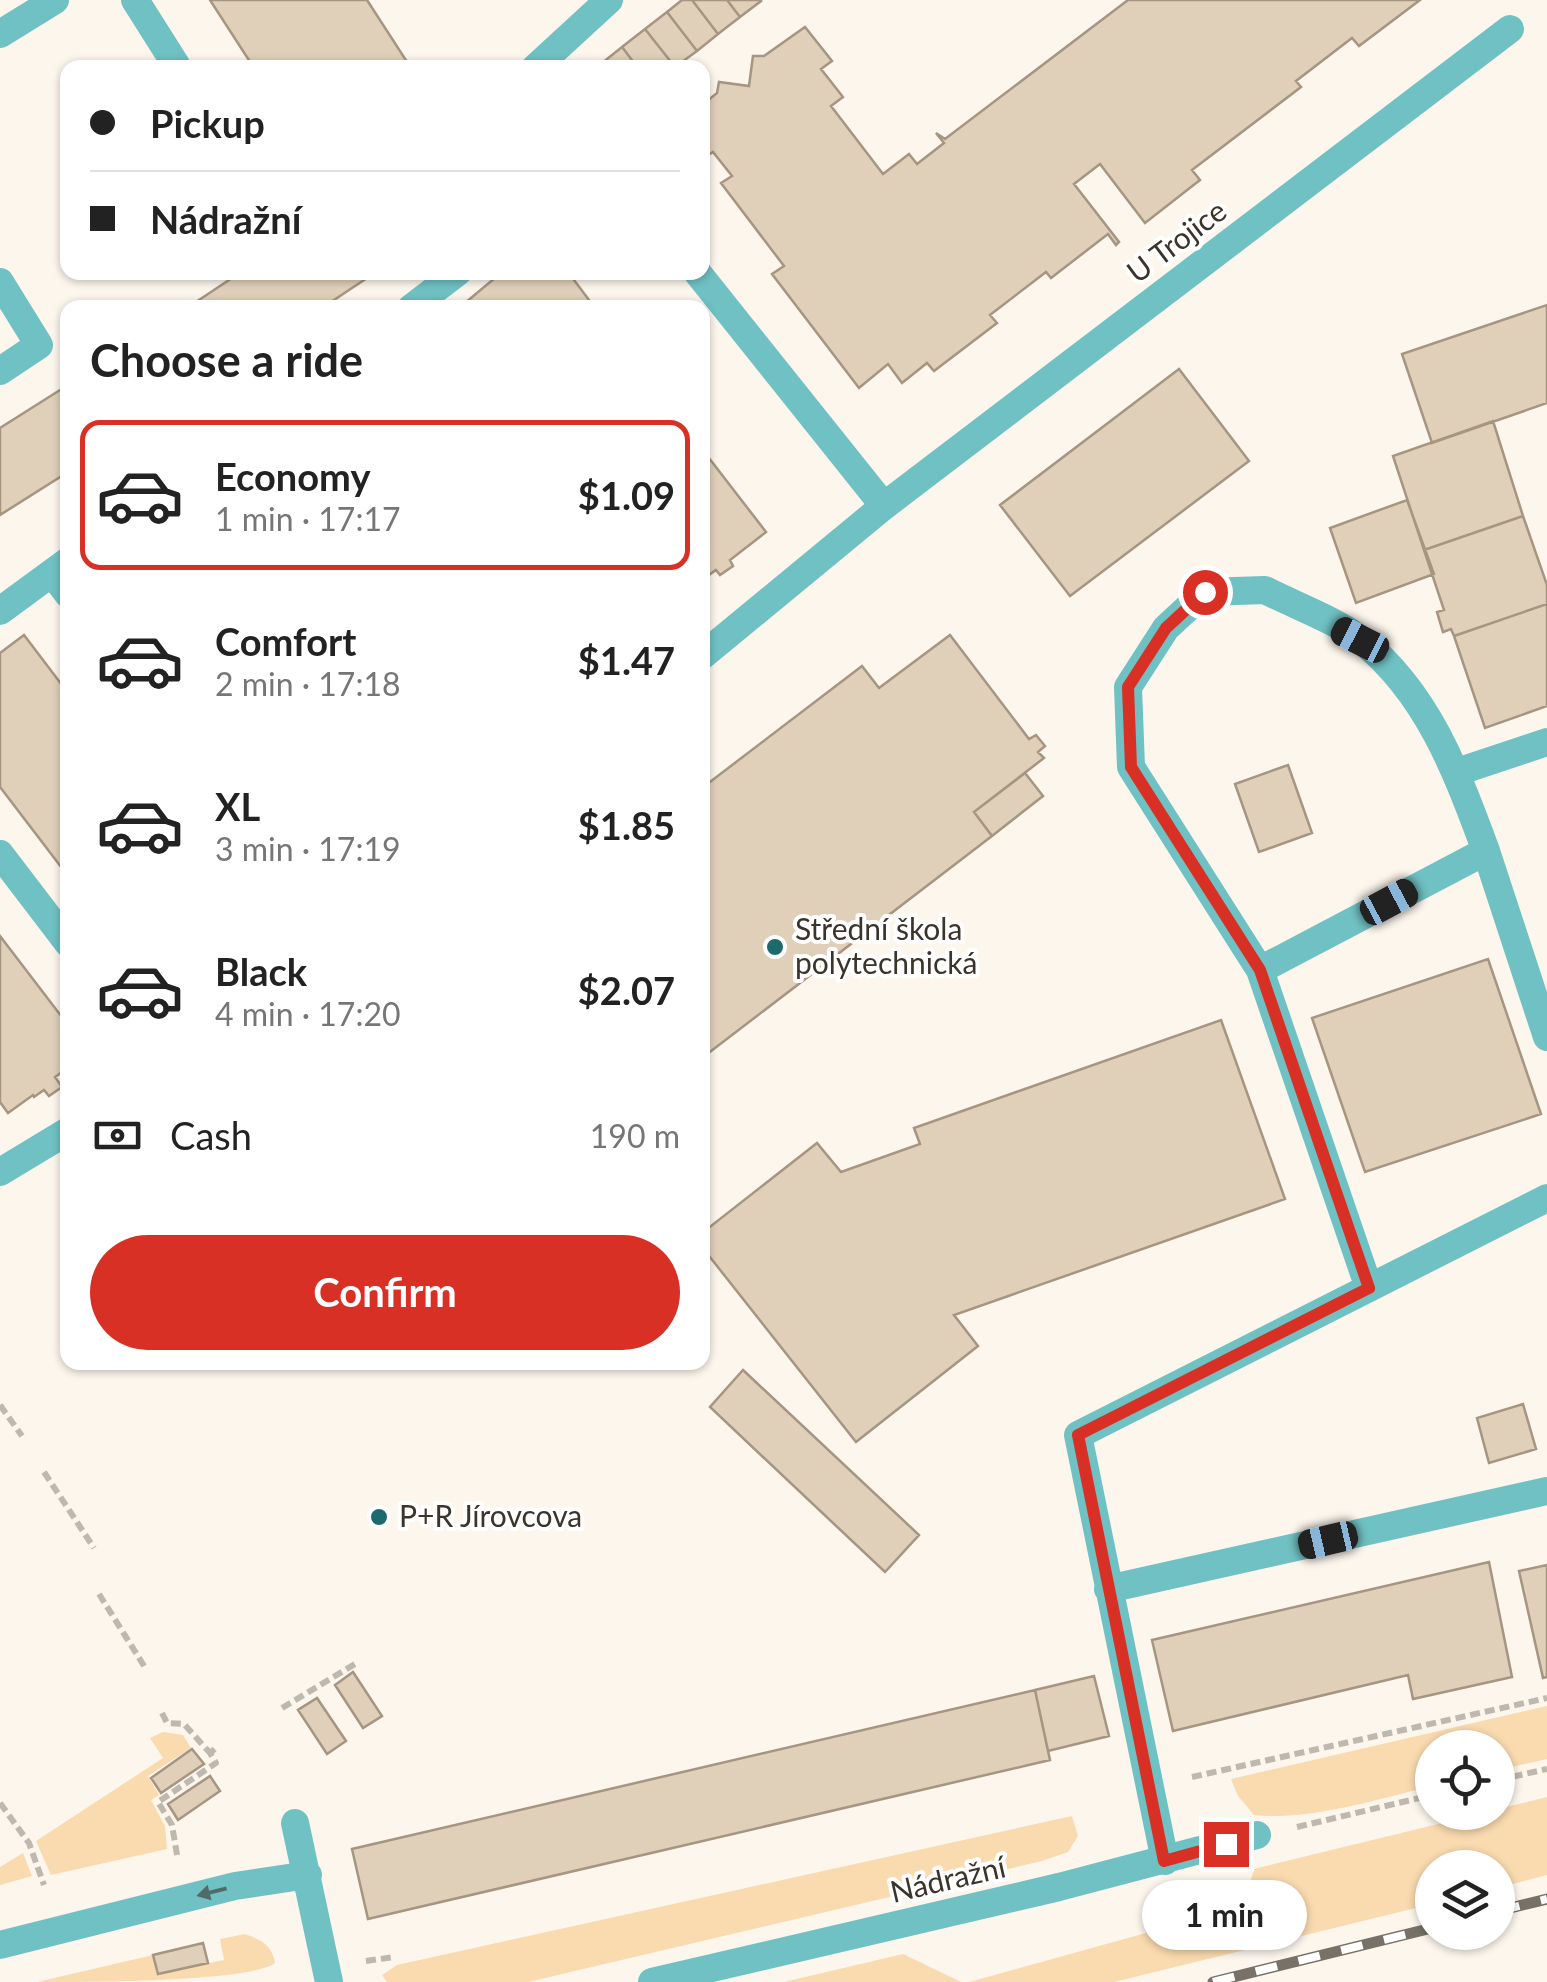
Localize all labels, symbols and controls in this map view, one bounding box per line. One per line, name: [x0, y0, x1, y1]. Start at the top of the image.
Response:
text: Pickup: [150, 100, 265, 146]
street label: U Trojice: [1119, 191, 1233, 289]
text: Nádražní: [150, 196, 301, 242]
text: Choose a ride: [90, 333, 363, 387]
icon: car: [95, 450, 185, 540]
text: Economy: [215, 453, 370, 499]
text: $1.09: [578, 472, 675, 518]
text: 1 min · 17:17: [215, 499, 401, 538]
route start: [1183, 570, 1228, 615]
car: [1326, 613, 1394, 667]
icon: car: [95, 615, 185, 705]
text: Comfort: [215, 618, 356, 664]
text: $1.47: [578, 637, 675, 683]
text: 2 min · 17:18: [215, 664, 401, 703]
icon: car: [95, 780, 185, 870]
text: XL: [215, 783, 260, 829]
text: $1.85: [578, 802, 675, 848]
text: 3 min · 17:19: [215, 829, 401, 868]
car: [1355, 875, 1423, 929]
place label: Střední škola polytechnická: [795, 910, 977, 980]
marker: Střední škola polytechnická: [764, 936, 786, 958]
icon: car: [95, 945, 185, 1035]
text: Black: [215, 948, 307, 994]
text: $2.07: [578, 967, 675, 1013]
text: 4 min · 17:20: [215, 994, 401, 1033]
icon: cash: [90, 1108, 145, 1163]
text: Cash: [170, 1112, 252, 1158]
text: 190 m: [590, 1116, 680, 1155]
button: Confirm: [90, 1235, 680, 1350]
place label: P+R Jírovcova: [399, 1497, 582, 1533]
marker: P+R Jírovcova: [368, 1506, 390, 1528]
car: [1295, 1519, 1361, 1561]
map controls: [1415, 1730, 1515, 1950]
button: locate: [1415, 1730, 1515, 1830]
route end: [1204, 1822, 1249, 1867]
street label: Nádražní: [886, 1847, 1010, 1909]
button: layers: [1415, 1850, 1515, 1950]
callout: 1 min: [1144, 1879, 1308, 1949]
one-way arrow: [196, 1885, 227, 1900]
text: 1 min: [1185, 1895, 1264, 1934]

